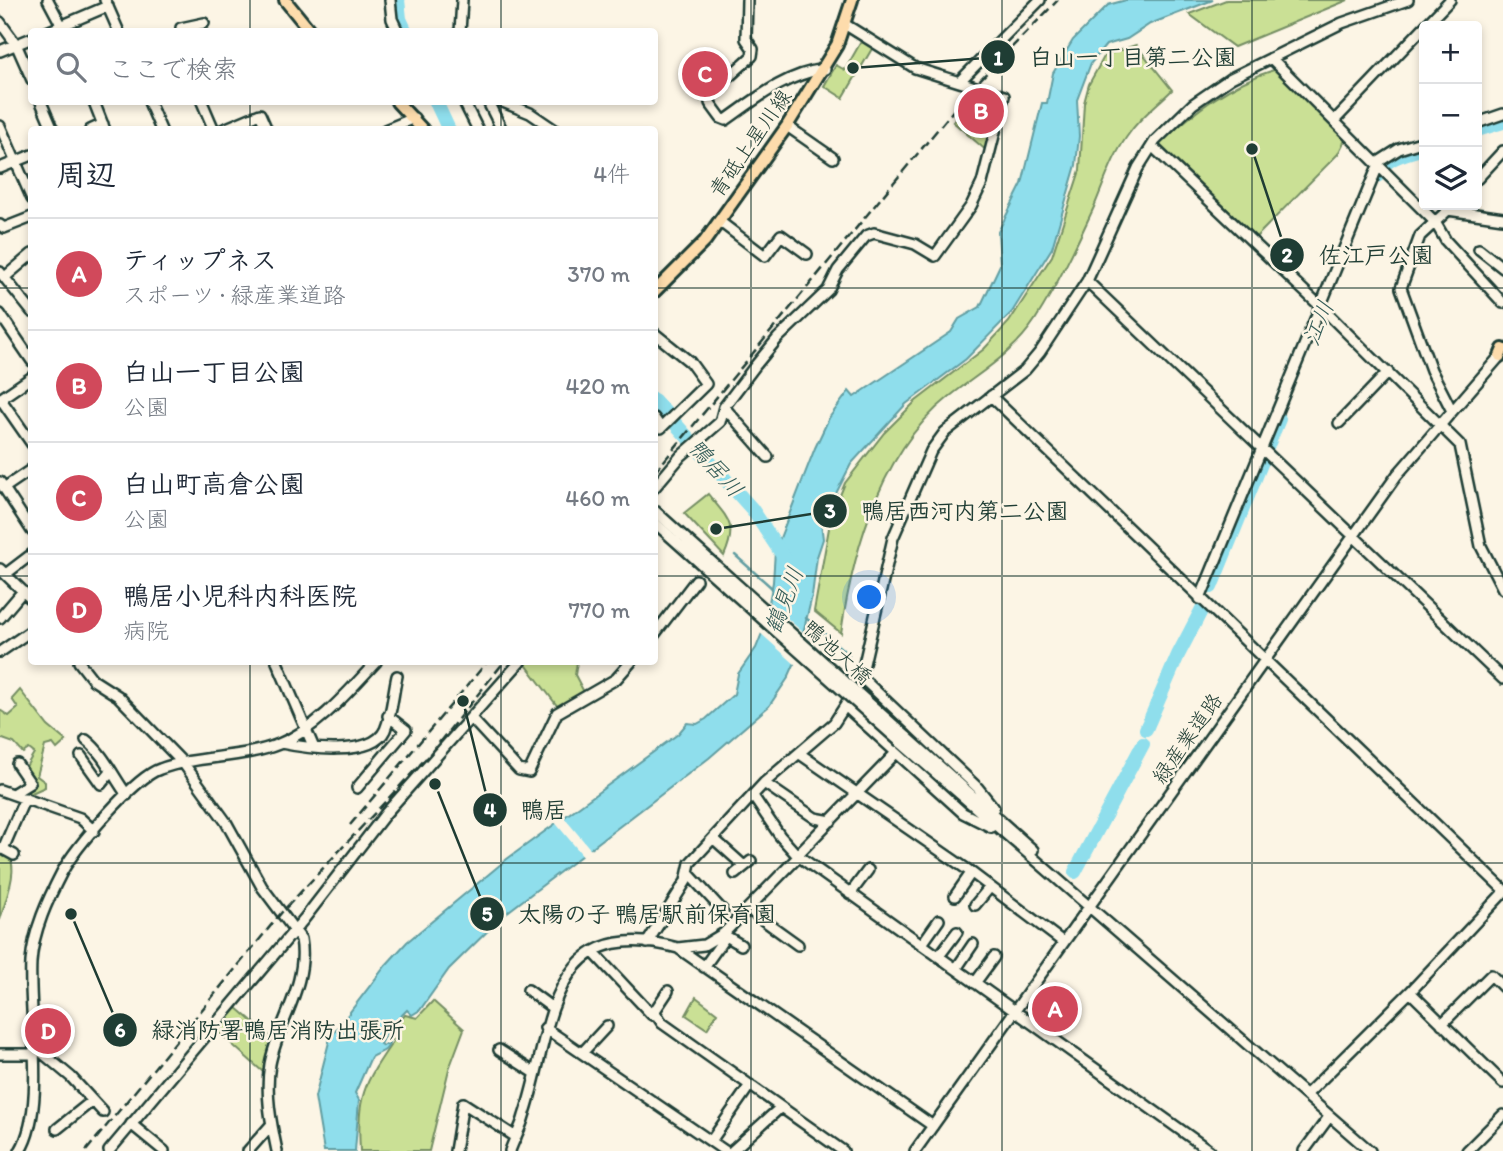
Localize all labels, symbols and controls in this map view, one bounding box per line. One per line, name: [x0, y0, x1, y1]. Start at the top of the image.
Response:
map controls: [1419, 21, 1482, 210]
button: +: [1419, 21, 1482, 84]
search box: [28, 28, 658, 105]
callout: 白山一丁目第二公園: [981, 35, 1251, 79]
text: 白山一丁目第二公園: [1030, 43, 1237, 71]
text: 1: [993, 45, 1003, 70]
icon: search: [52, 48, 90, 86]
pin: C: [682, 48, 728, 100]
text: ここで検索: [108, 53, 238, 85]
street label: 青砥上星川線: [704, 84, 796, 202]
button: −: [1419, 84, 1482, 147]
pin: B: [958, 85, 1004, 137]
button: layers: [1419, 147, 1482, 210]
text: 周辺: [56, 156, 116, 193]
text: 4件: [593, 160, 630, 188]
callout: 佐江戸公園: [1270, 233, 1448, 277]
text: 佐江戸公園: [1319, 241, 1434, 269]
text: 2: [1281, 242, 1293, 267]
text: ティップネス: [123, 244, 277, 276]
text: A: [72, 260, 86, 288]
text: 370 m: [567, 260, 630, 288]
text: スポーツ · 緑産業道路: [123, 281, 345, 309]
water label: 江川: [1296, 296, 1340, 350]
text: 白山一丁目公園: [123, 356, 305, 388]
text: B: [72, 372, 86, 400]
text: 420 m: [565, 372, 630, 400]
text: 公園: [123, 393, 169, 421]
water label: 鴨居川: [683, 433, 749, 503]
text: 白山町高倉公園: [123, 468, 305, 500]
text: C: [72, 484, 86, 512]
text: 460 m: [565, 484, 630, 512]
callout: 鴨居西河内第二公園: [813, 489, 1083, 533]
text: 鴨居西河内第二公園: [862, 497, 1069, 525]
text: 3: [824, 498, 836, 523]
text: 公園: [123, 505, 169, 533]
water label: 鶴見川: [759, 563, 809, 637]
text: 鴨居小児科内科医院: [123, 580, 357, 612]
your location: [852, 580, 886, 614]
text: D: [71, 596, 87, 624]
text: 770 m: [568, 596, 630, 624]
street label: 鴨池大橋: [798, 615, 878, 689]
text: 病院: [123, 617, 169, 645]
street label: 緑産業道路: [1147, 688, 1227, 788]
callout: 鴨居: [472, 788, 581, 832]
text: 鴨居: [521, 796, 567, 824]
text: 4: [484, 797, 497, 822]
callout: 太陽の子 鴨居駅前保育園: [469, 892, 790, 936]
text: 太陽の子 鴨居駅前保育園: [518, 900, 776, 928]
text: 5: [481, 901, 493, 926]
pin: A: [1032, 983, 1078, 1035]
pin: D: [25, 1005, 71, 1057]
callout: 緑消防署鴨居消防出張所: [102, 1008, 418, 1052]
text: 緑消防署鴨居消防出張所: [152, 1016, 405, 1044]
text: 6: [114, 1017, 126, 1042]

